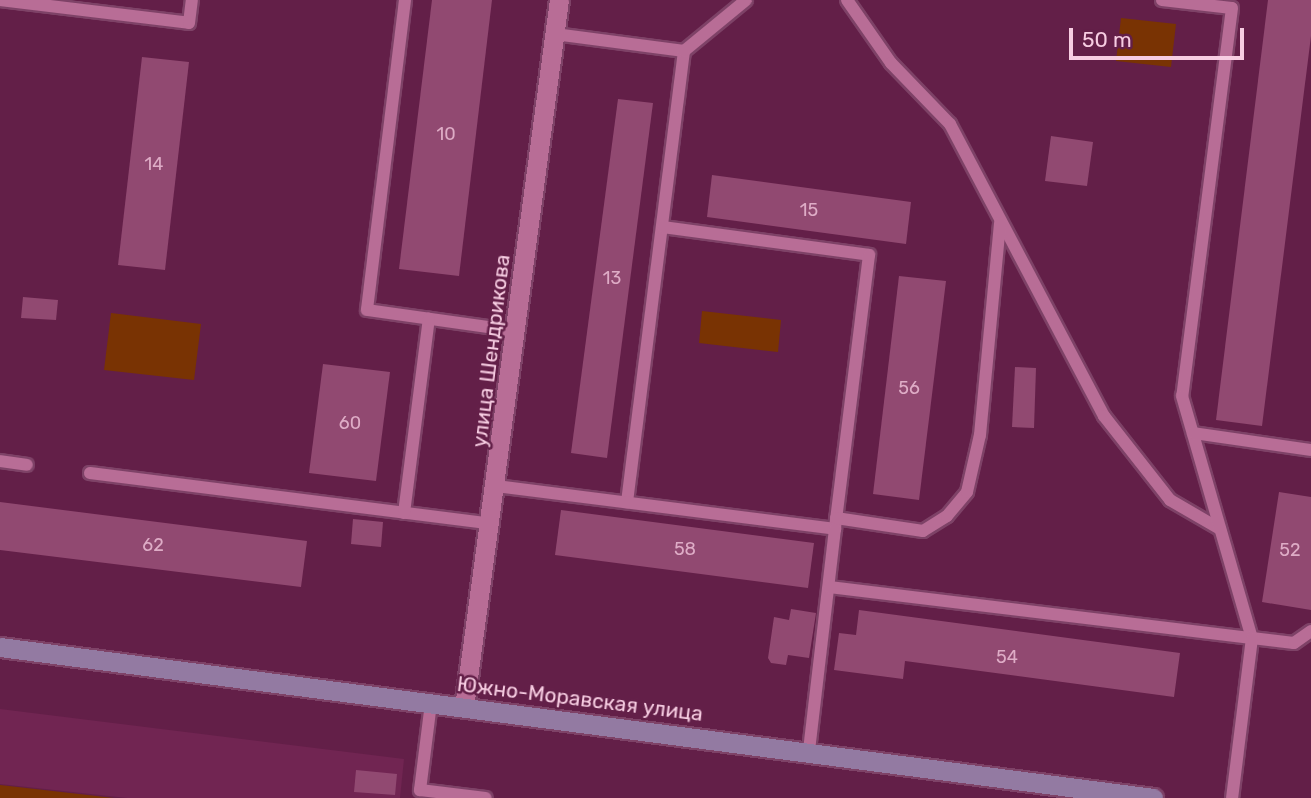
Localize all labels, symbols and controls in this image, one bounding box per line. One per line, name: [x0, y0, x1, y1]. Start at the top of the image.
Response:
scale bar: [1073, 14, 1248, 58]
text: 50 m: [1082, 27, 1132, 52]
house number: 10: [436, 123, 456, 145]
house number: 14: [145, 153, 163, 175]
house number: 15: [800, 199, 818, 221]
street label: улица Шендрикова: [467, 253, 515, 449]
house number: 13: [603, 267, 621, 289]
house number: 56: [898, 377, 920, 399]
house number: 60: [339, 412, 361, 434]
house number: 62: [142, 534, 164, 556]
house number: 58: [674, 538, 696, 560]
house number: 52: [1279, 539, 1301, 561]
house number: 54: [996, 646, 1018, 668]
street label: Южно-Моравская улица: [456, 671, 704, 727]

